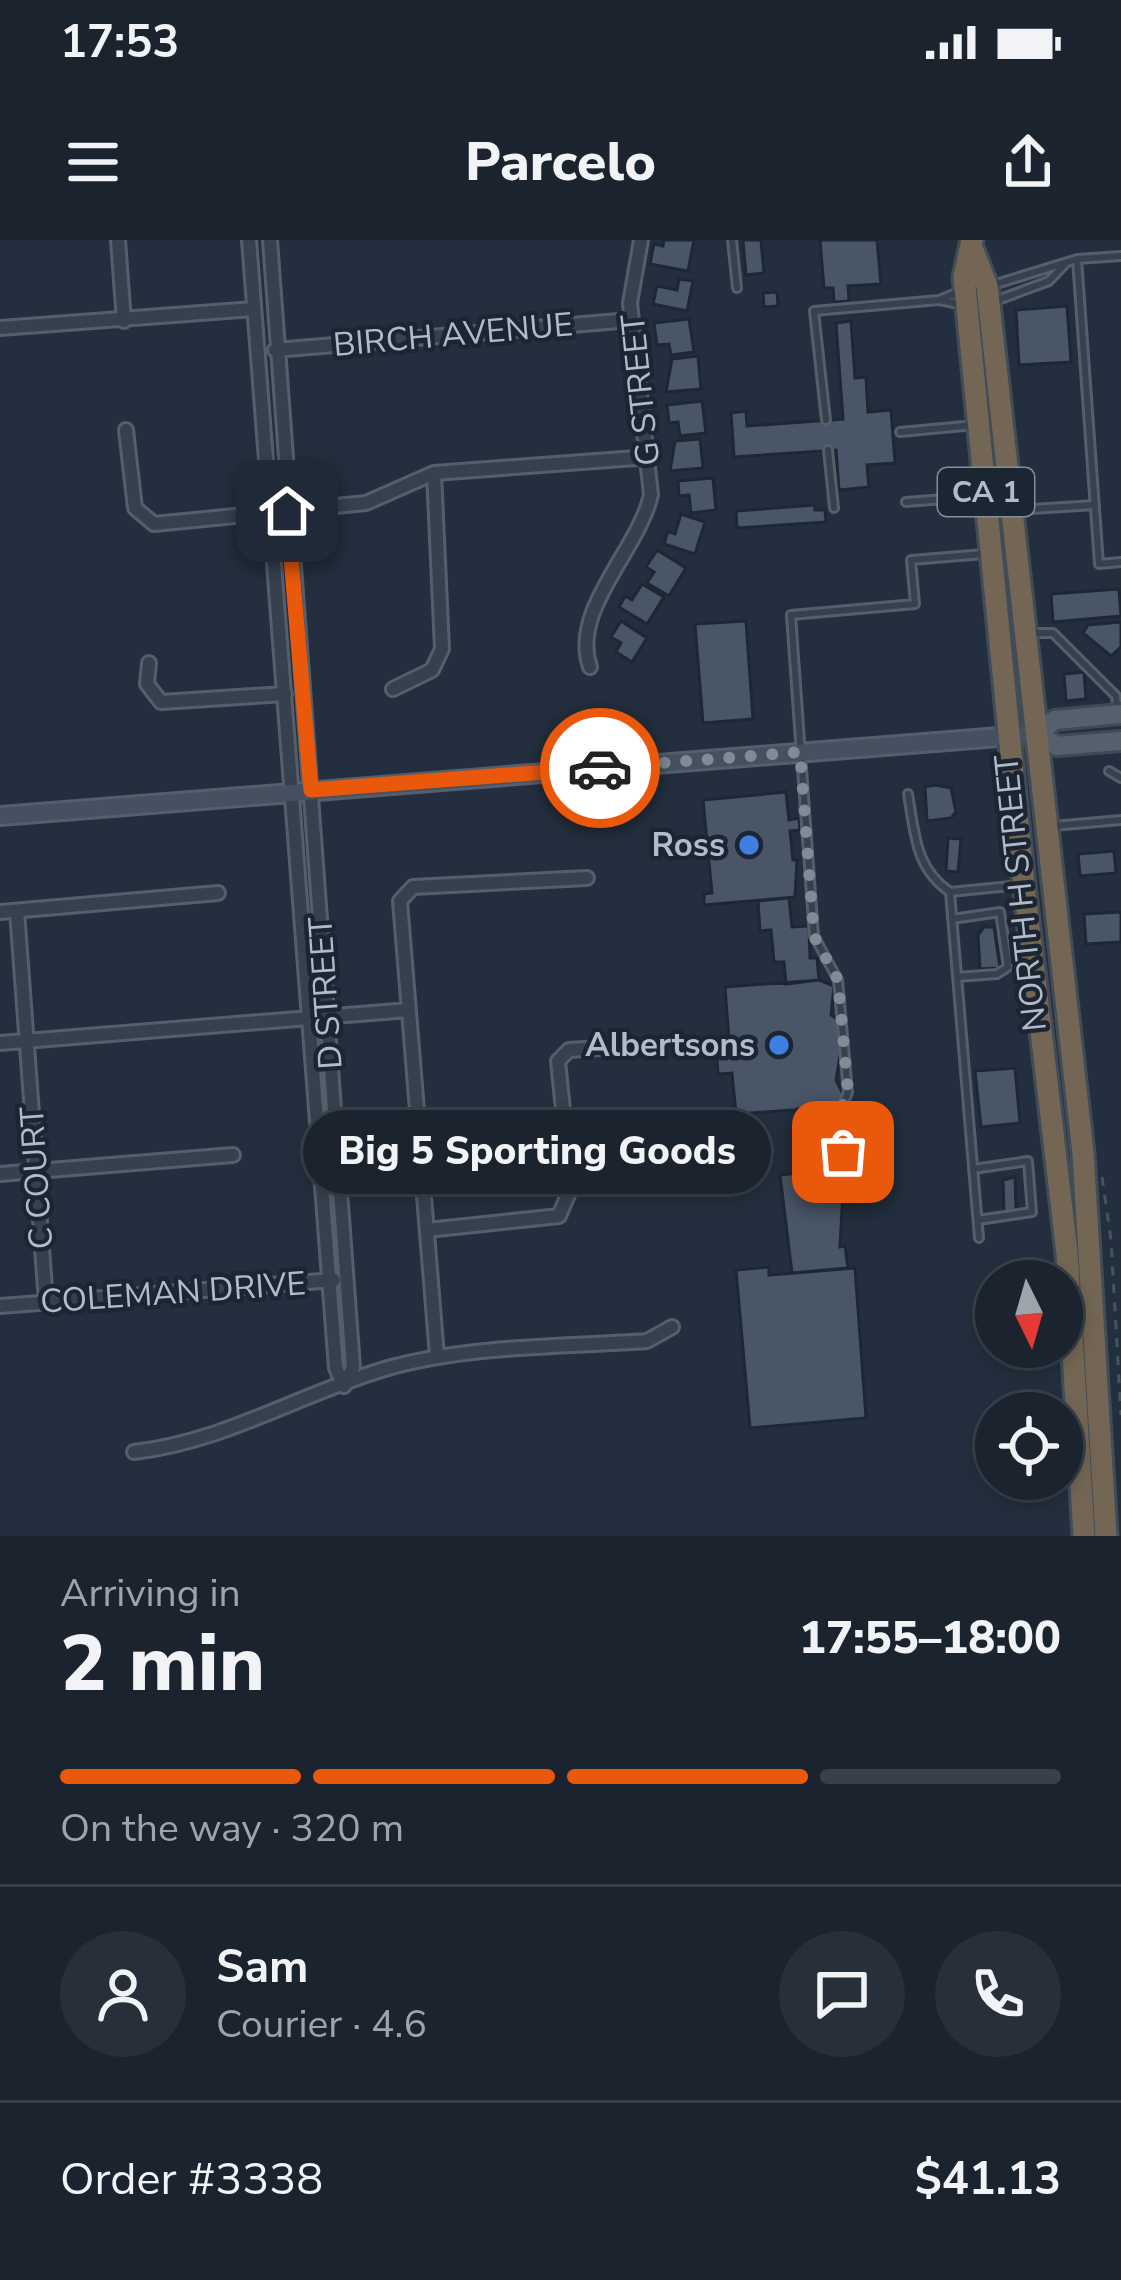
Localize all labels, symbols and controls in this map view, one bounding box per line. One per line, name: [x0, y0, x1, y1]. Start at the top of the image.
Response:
text: 17:53: [60, 12, 179, 73]
text: Parcelo: [465, 125, 656, 199]
icon: menu: [60, 129, 126, 195]
icon: share: [995, 129, 1061, 195]
street label: BIRCH AVENUE: [331, 302, 575, 368]
street label: G STREET: [611, 312, 671, 468]
pin: [236, 460, 338, 562]
road number: CA 1: [938, 468, 1034, 516]
icon: home: [254, 478, 320, 544]
courier: [540, 708, 660, 828]
icon: car: [567, 735, 633, 801]
street label: NORTH H STREET: [984, 752, 1058, 1034]
place label: Ross: [652, 823, 725, 868]
marker: Ross: [736, 832, 762, 858]
street label: D STREET: [298, 915, 354, 1071]
place label: Albertsons: [585, 1023, 755, 1068]
marker: Albertsons: [766, 1032, 792, 1058]
pin: [792, 1101, 894, 1203]
street label: C COURT: [10, 1105, 64, 1251]
callout: Big 5 Sporting Goods: [303, 1110, 771, 1194]
icon: bag: [810, 1119, 876, 1185]
text: Big 5 Sporting Goods: [338, 1125, 736, 1178]
north arrow: [975, 1260, 1083, 1368]
map controls: [975, 1260, 1083, 1500]
street label: COLEMAN DRIVE: [39, 1261, 307, 1325]
button: locate: [975, 1392, 1083, 1500]
text: Arriving in: [60, 1567, 241, 1620]
text: 17:55–18:00: [799, 1608, 1061, 1669]
text: 2 min: [60, 1611, 265, 1718]
text: On the way · 320 m: [60, 1802, 404, 1855]
button: person: [60, 1931, 186, 2057]
button: chat: [779, 1931, 905, 2057]
button: phone: [935, 1931, 1061, 2057]
text: Sam: [216, 1937, 308, 1998]
text: Courier · 4.6: [216, 1998, 427, 2051]
text: Order #3338: [60, 2149, 323, 2210]
text: $41.13: [915, 2149, 1061, 2210]

